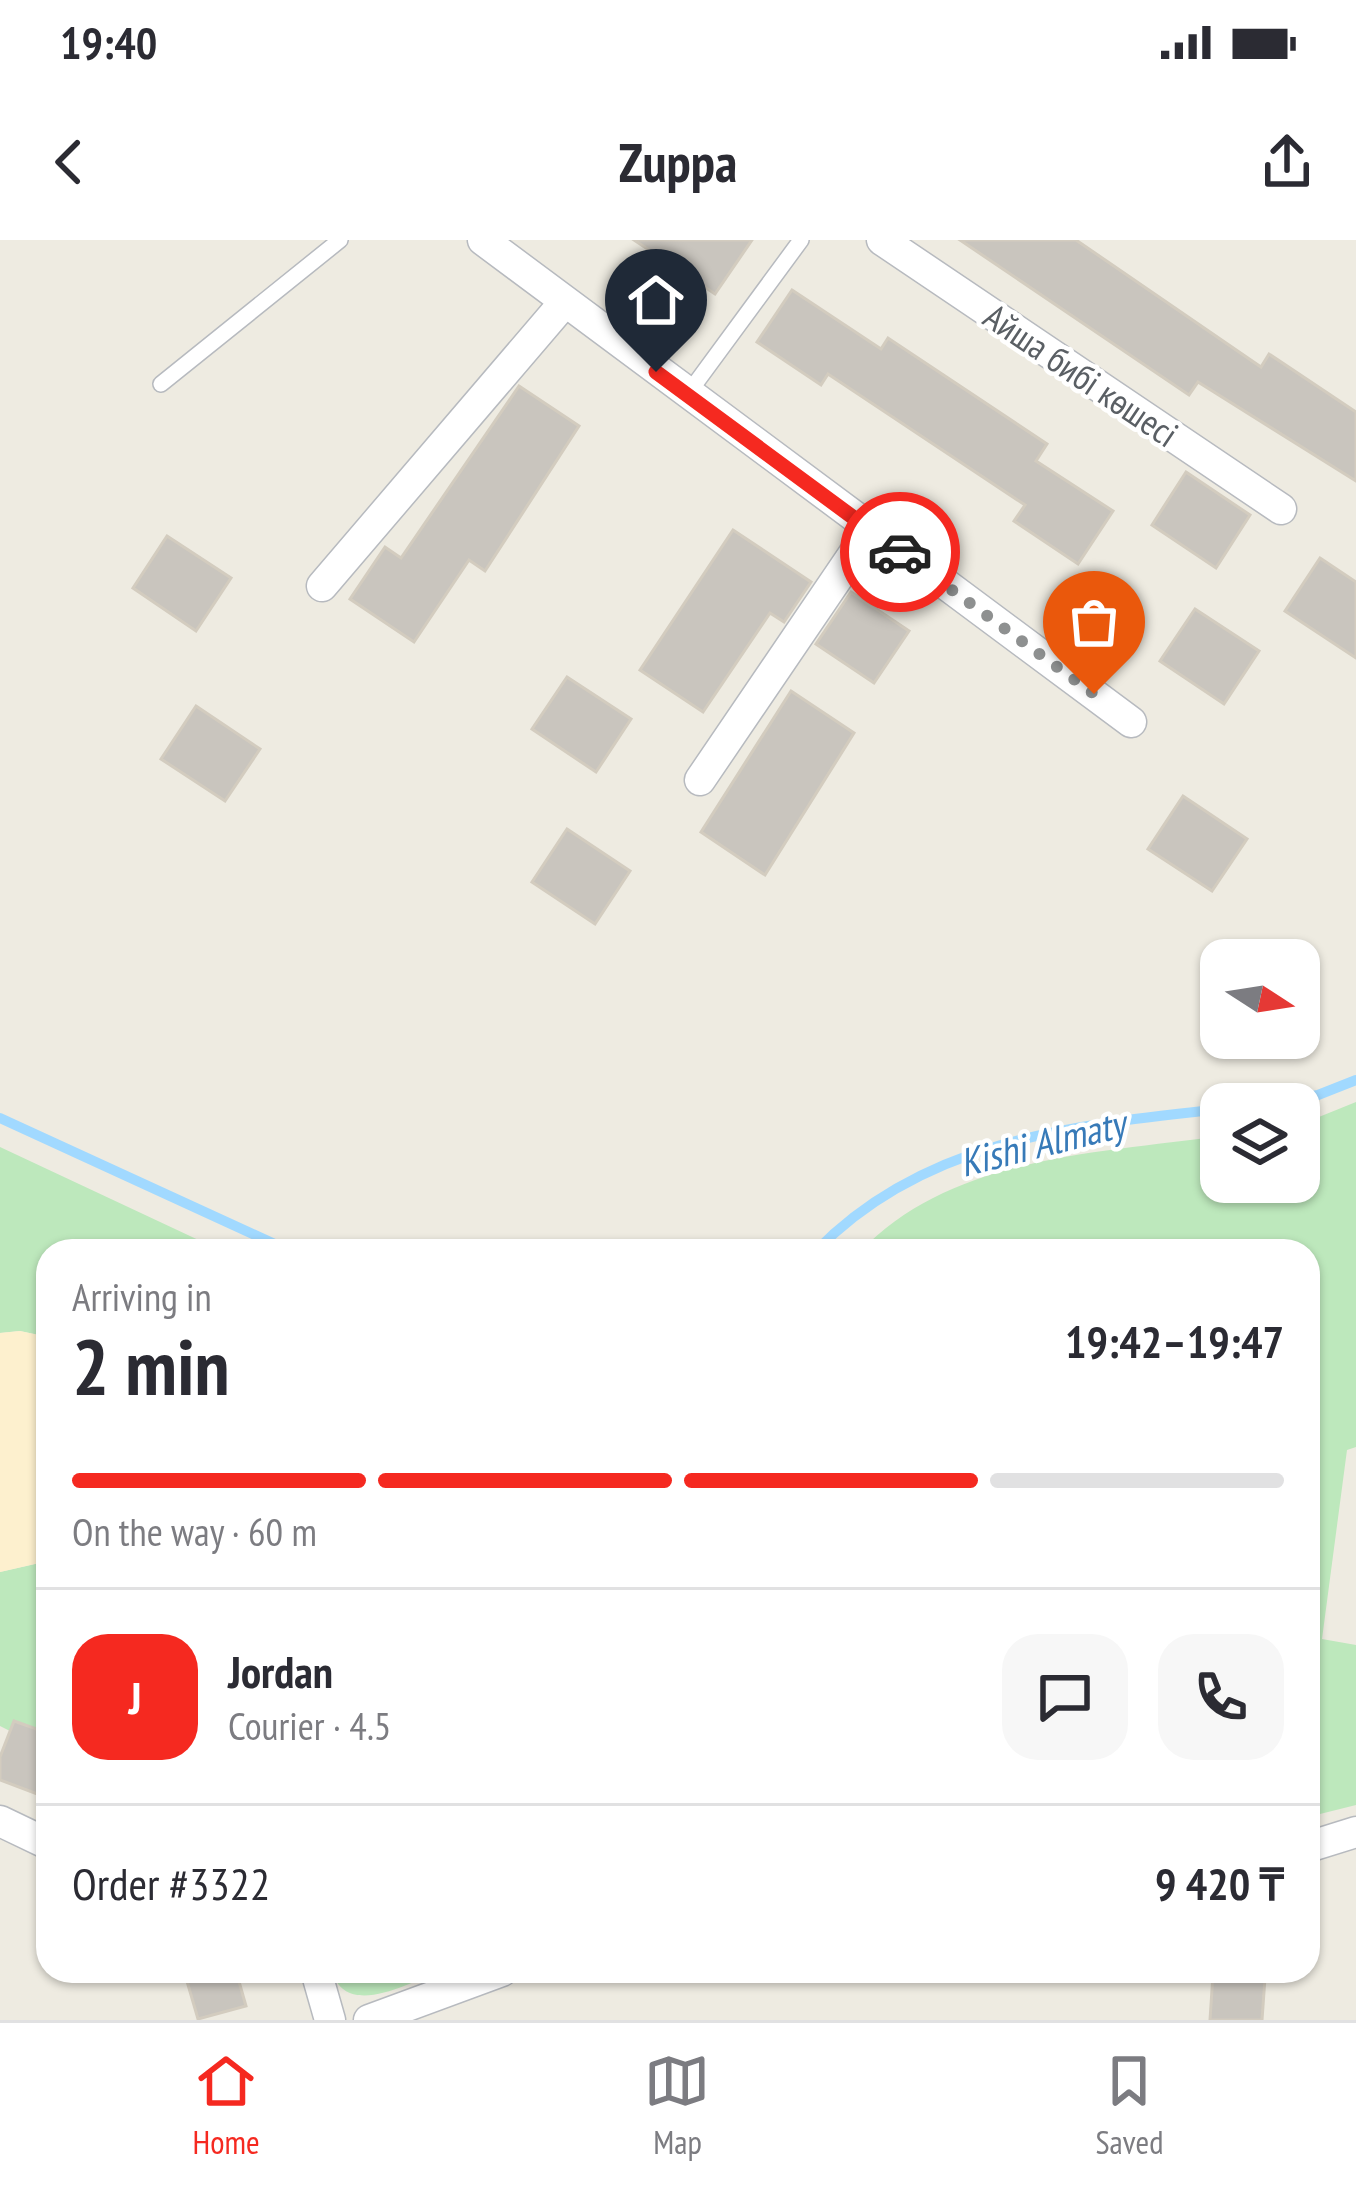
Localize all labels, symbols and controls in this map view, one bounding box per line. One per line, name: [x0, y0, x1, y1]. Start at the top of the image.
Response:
text: 19:40: [60, 13, 157, 71]
text: Zuppa: [619, 127, 737, 197]
icon: back: [36, 129, 102, 195]
icon: share: [1254, 129, 1320, 195]
pin: [605, 249, 707, 372]
icon: home: [623, 267, 689, 333]
street label: Айша бибі көшесі: [975, 292, 1187, 457]
courier: [840, 492, 960, 612]
icon: car: [867, 519, 933, 585]
pin: [1043, 571, 1145, 694]
icon: bag: [1061, 589, 1127, 655]
north arrow: [1200, 939, 1320, 1059]
map controls: [1200, 939, 1320, 1203]
button: layers: [1200, 1083, 1320, 1203]
water label: Kіshі Almaty: [954, 1096, 1135, 1188]
text: Arriving in: [72, 1271, 212, 1322]
text: 19:42–19:47: [1065, 1312, 1284, 1370]
text: 2 min: [72, 1316, 230, 1417]
text: On the way · 60 m: [72, 1506, 317, 1557]
button: chat: [1002, 1634, 1128, 1760]
button: phone: [1158, 1634, 1284, 1760]
text: Jordan: [228, 1642, 333, 1700]
text: J: [128, 1668, 142, 1726]
text: Courier · 4.5: [228, 1700, 391, 1751]
text: Order #3322: [72, 1854, 270, 1912]
text: 9 420 ₸: [1155, 1854, 1284, 1912]
tab: Home: [192, 2048, 260, 2163]
tab: Map: [644, 2048, 710, 2163]
tab: Saved: [1095, 2048, 1163, 2163]

